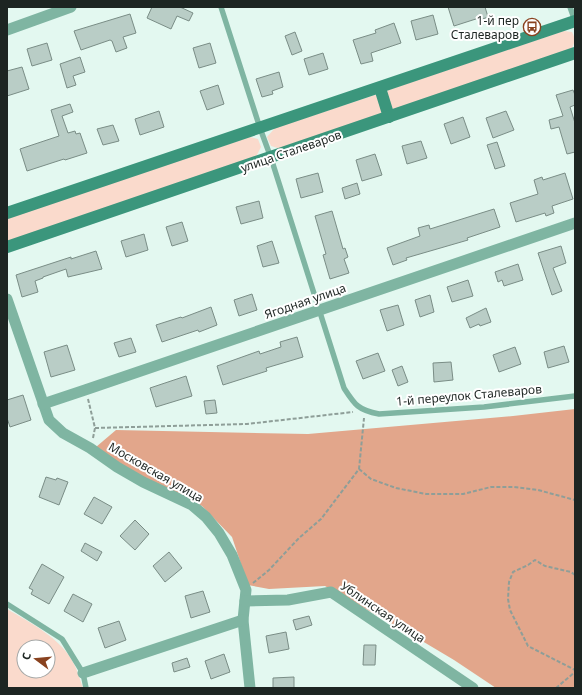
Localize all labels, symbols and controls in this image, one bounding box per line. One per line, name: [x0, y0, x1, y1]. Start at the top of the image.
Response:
place label: 1-й пер Сталеваров: [451, 12, 519, 43]
bus stop icon: 1-й пер Сталеваров: [522, 17, 542, 37]
street label: улица Сталеваров: [238, 126, 344, 176]
street label: Ягодная улица: [262, 279, 348, 323]
street label: 1-й переулок Сталеваров: [395, 380, 543, 410]
street label: Московская улица: [106, 438, 206, 506]
street label: Ублинская улица: [337, 577, 429, 647]
north arrow: [16, 639, 56, 679]
text: С: [18, 651, 34, 662]

